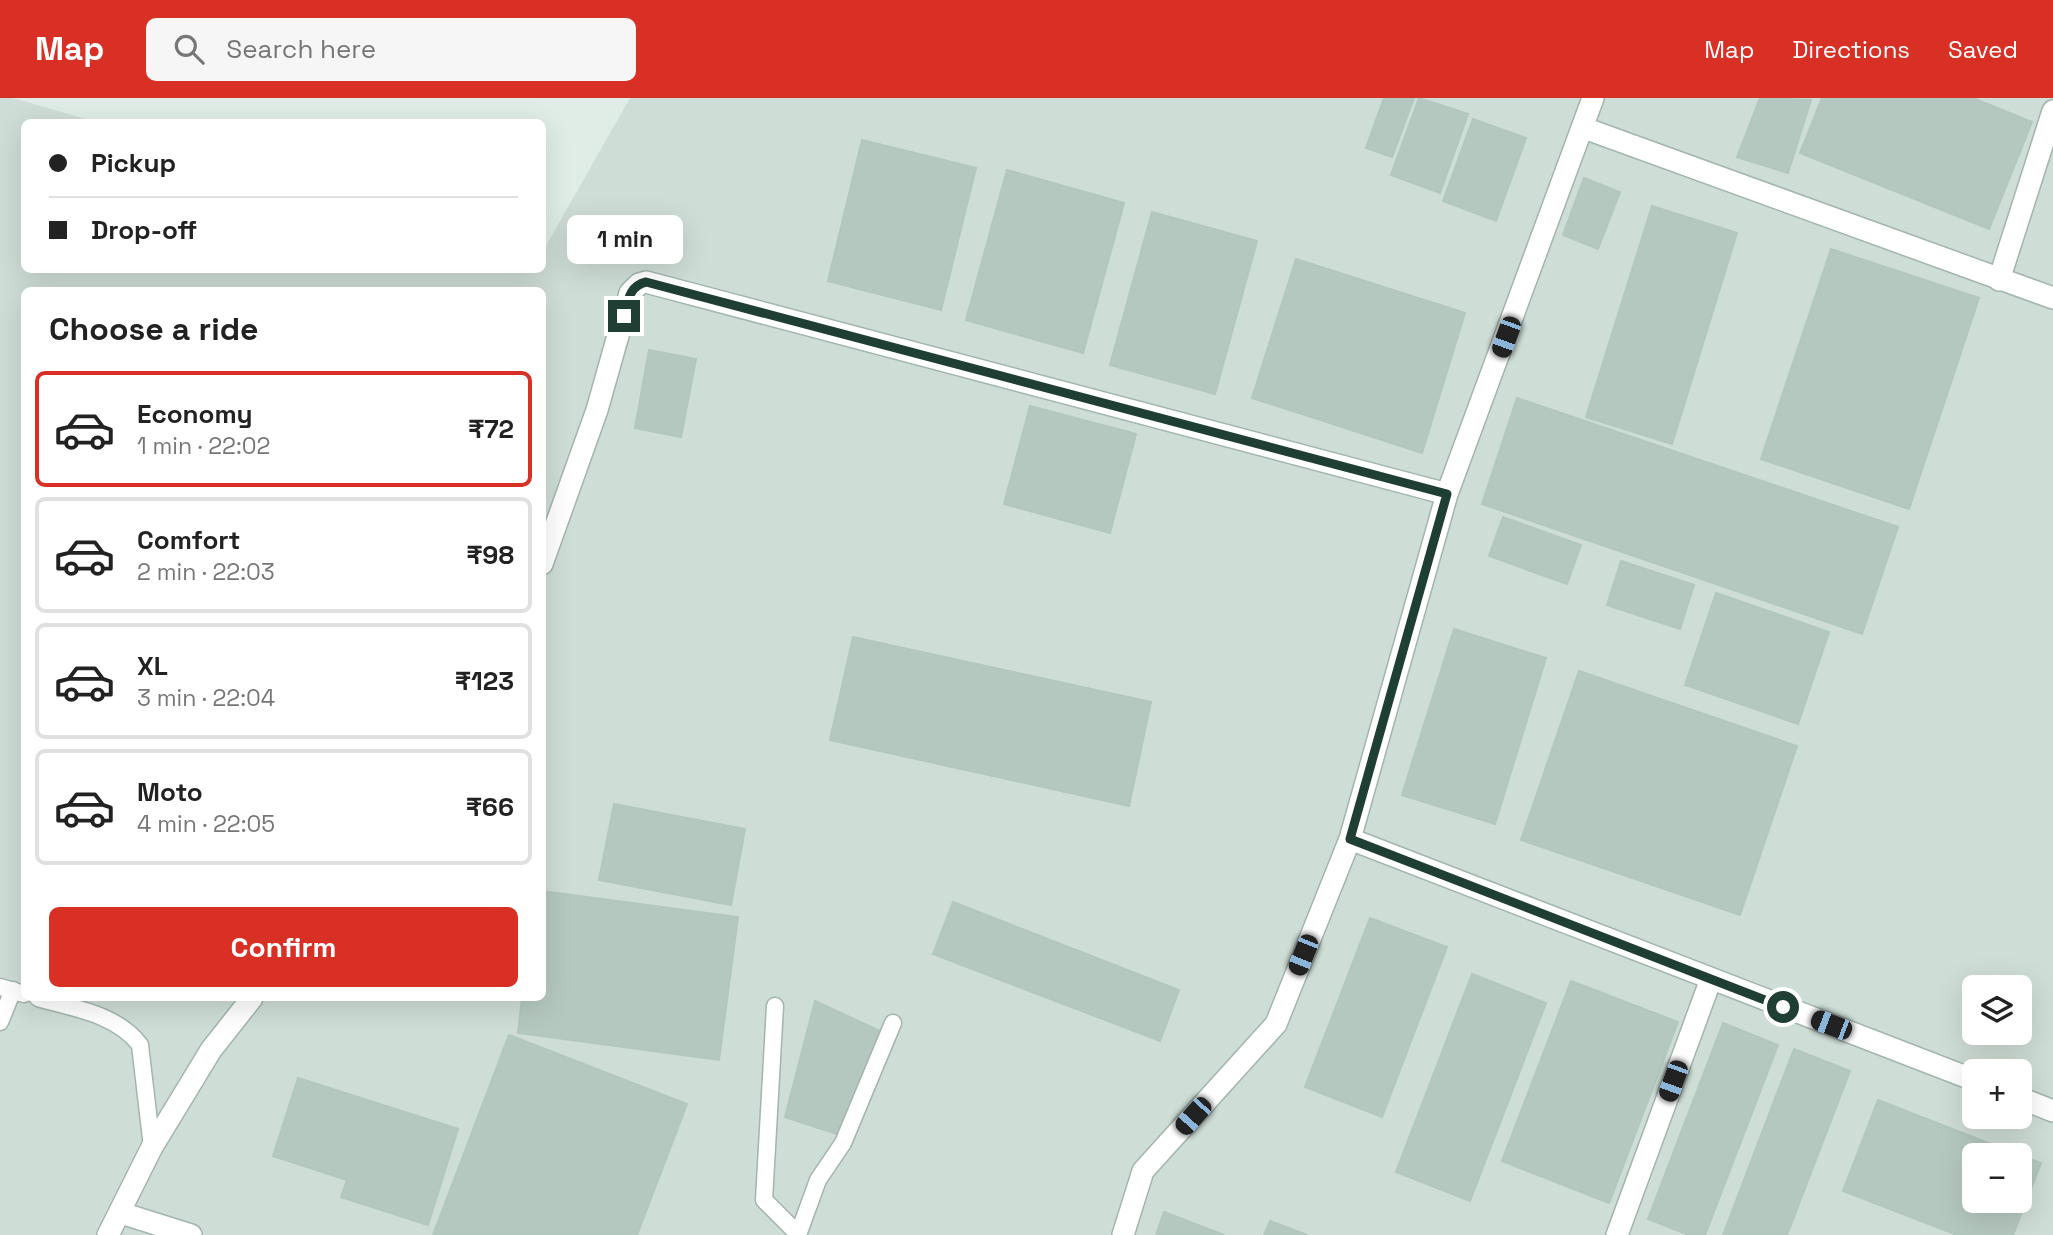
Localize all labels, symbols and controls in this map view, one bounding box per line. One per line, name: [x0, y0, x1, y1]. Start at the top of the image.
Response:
search box: [146, 18, 636, 81]
text: Map: [35, 28, 104, 70]
icon: search: [170, 30, 208, 68]
text: Search here: [226, 32, 376, 66]
text: Map: [1704, 34, 1754, 65]
text: Directions: [1792, 34, 1910, 65]
text: Saved: [1948, 34, 2018, 65]
text: Pickup: [91, 146, 176, 180]
text: Drop-off: [91, 213, 197, 247]
callout: 1 min: [566, 214, 682, 264]
text: 1 min: [597, 224, 653, 254]
route end: [608, 300, 640, 332]
text: Choose a ride: [49, 309, 259, 349]
car: [1489, 314, 1524, 360]
text: Economy: [137, 397, 253, 431]
icon: car: [53, 398, 116, 461]
text: ₹72: [468, 412, 514, 446]
text: 1 min · 22:02: [137, 431, 270, 461]
text: Comfort: [137, 523, 240, 557]
icon: car: [53, 524, 116, 587]
text: ₹98: [466, 538, 514, 572]
text: 2 min · 22:03: [137, 557, 275, 587]
text: XL: [137, 649, 168, 683]
icon: car: [53, 650, 116, 713]
text: ₹123: [455, 664, 514, 698]
text: 3 min · 22:04: [137, 683, 275, 713]
text: Moto: [137, 775, 203, 809]
icon: car: [53, 776, 116, 839]
text: ₹66: [466, 790, 514, 824]
text: 4 min · 22:05: [137, 809, 275, 839]
button: Confirm: [49, 907, 518, 987]
car: [1286, 932, 1321, 978]
map controls: [1962, 975, 2032, 1213]
button: layers: [1962, 975, 2032, 1045]
route start: [1767, 991, 1799, 1023]
car: [1808, 1008, 1855, 1042]
car: [1656, 1058, 1691, 1104]
button: +: [1962, 1059, 2032, 1129]
car: [1172, 1093, 1215, 1139]
button: −: [1962, 1143, 2032, 1213]

